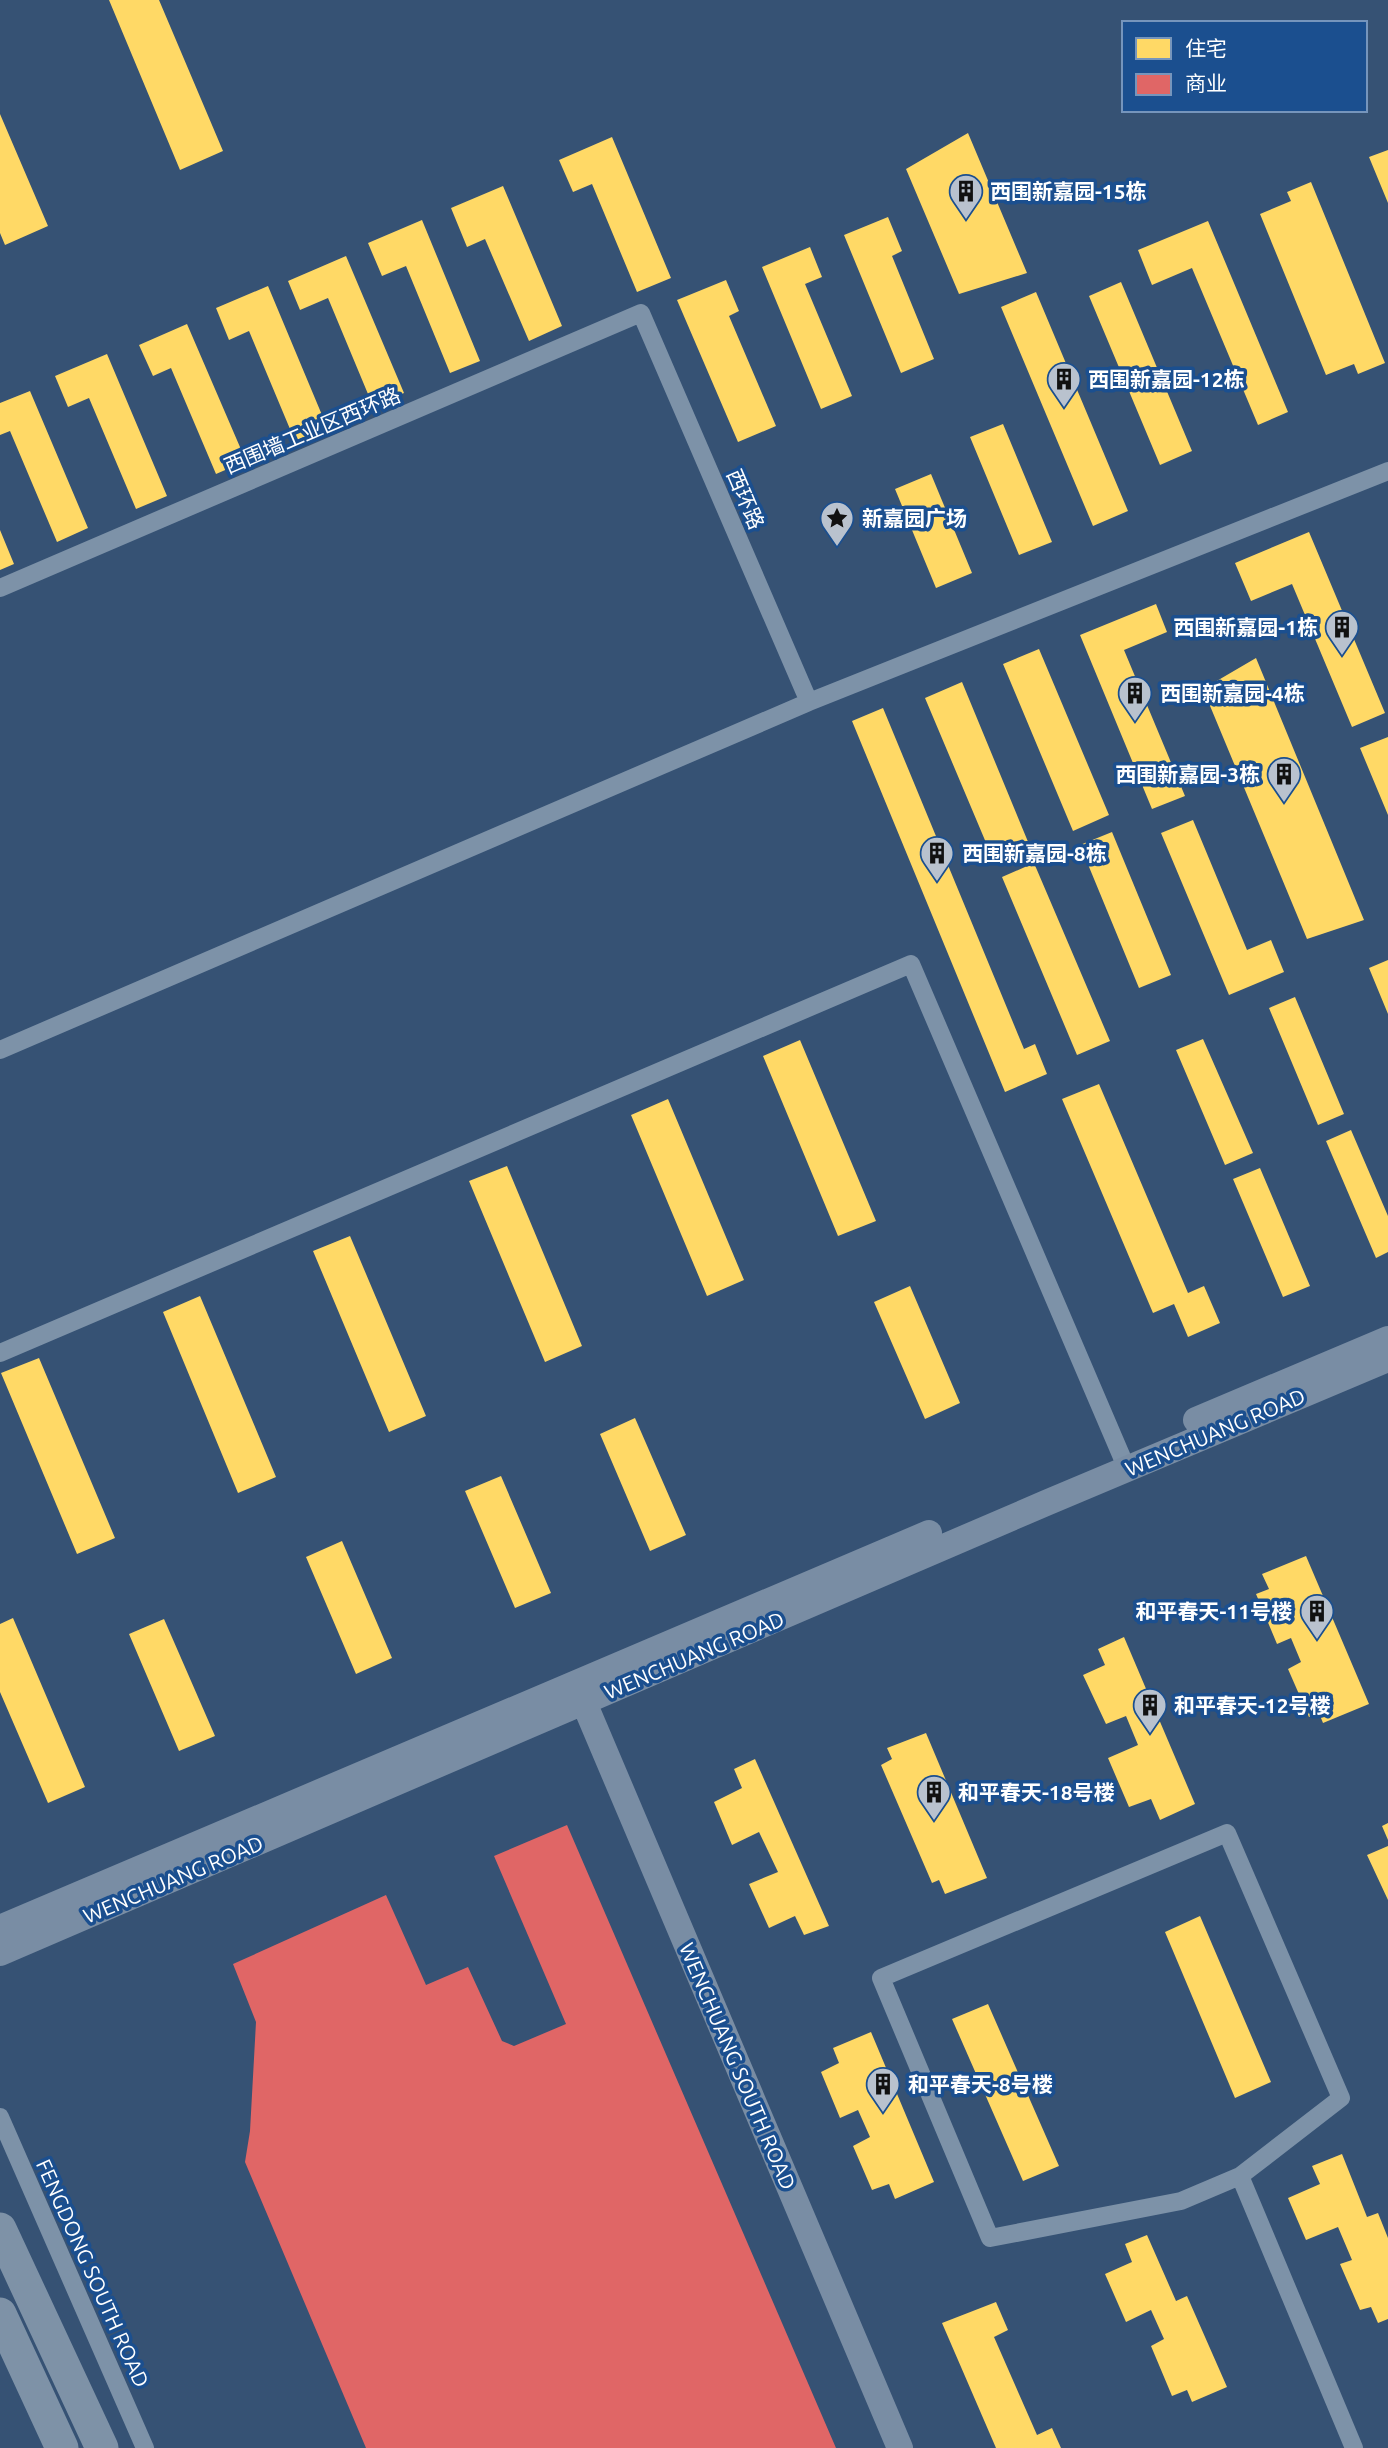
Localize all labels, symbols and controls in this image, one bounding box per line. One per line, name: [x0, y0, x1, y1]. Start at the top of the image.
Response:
legend: [1122, 21, 1367, 112]
text: 住宅: [1185, 36, 1227, 60]
text: 商业: [1185, 71, 1227, 95]
building icon: 西围新嘉园-15栋: [947, 172, 985, 221]
place label: 西围新嘉园-15栋: [990, 179, 1147, 203]
building icon: 西围新嘉园-12栋: [1045, 360, 1083, 409]
place label: 西围新嘉园-12栋: [1088, 367, 1245, 391]
street label: 西围墙工业区西环路: [220, 382, 404, 478]
street label: 西环路: [723, 465, 769, 533]
place icon: 新嘉园广场: [818, 499, 856, 548]
place label: 新嘉园广场: [862, 506, 967, 530]
building icon: 西围新嘉园-1栋: [1323, 608, 1361, 657]
place label: 西围新嘉园-1栋: [1173, 615, 1318, 639]
building icon: 西围新嘉园-4栋: [1116, 674, 1154, 723]
place label: 西围新嘉园-4栋: [1160, 681, 1305, 705]
building icon: 西围新嘉园-3栋: [1265, 755, 1303, 804]
place label: 西围新嘉园-3栋: [1115, 762, 1260, 786]
building icon: 西围新嘉园-8栋: [918, 834, 956, 883]
place label: 西围新嘉园-8栋: [962, 841, 1107, 865]
street label: WENCHUANG ROAD: [1121, 1383, 1309, 1481]
building icon: 和平春天-11号楼: [1298, 1592, 1336, 1641]
place label: 和平春天-11号楼: [1135, 1599, 1292, 1623]
street label: WENCHUANG ROAD: [600, 1606, 788, 1704]
building icon: 和平春天-12号楼: [1131, 1686, 1169, 1735]
place label: 和平春天-12号楼: [1174, 1693, 1331, 1717]
building icon: 和平春天-18号楼: [915, 1773, 953, 1822]
place label: 和平春天-18号楼: [958, 1780, 1115, 1804]
street label: WENCHUANG ROAD: [79, 1830, 267, 1928]
street label: WENCHUANG SOUTH ROAD: [675, 1939, 801, 2193]
building icon: 和平春天-8号楼: [864, 2065, 902, 2114]
place label: 和平春天-8号楼: [908, 2072, 1053, 2096]
street label: FENGDONG SOUTH ROAD: [32, 2155, 154, 2391]

